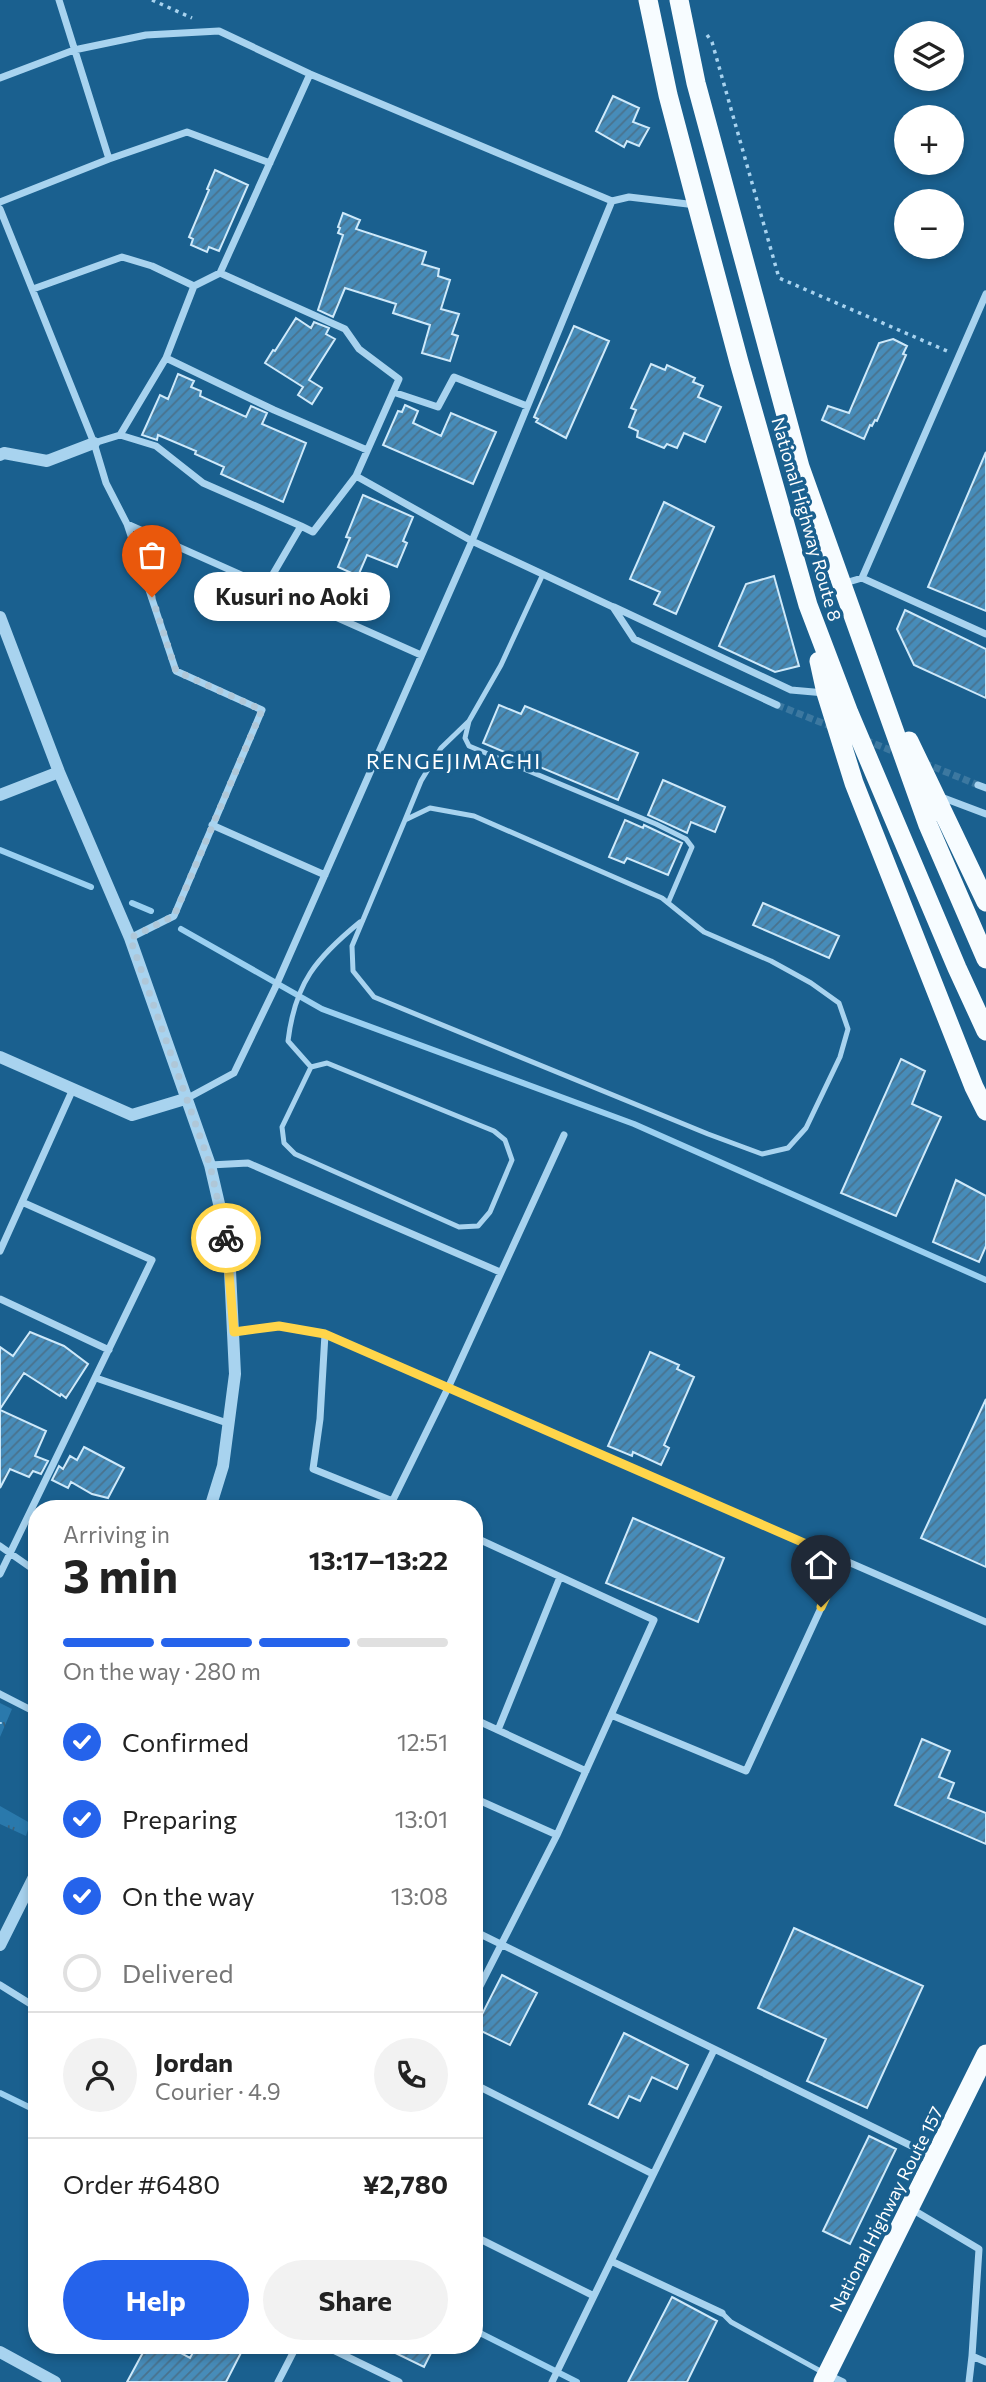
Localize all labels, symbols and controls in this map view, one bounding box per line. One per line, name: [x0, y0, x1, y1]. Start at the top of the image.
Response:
map controls: [894, 21, 964, 259]
button: layers: [894, 21, 964, 91]
button: +: [894, 105, 964, 175]
button: −: [894, 189, 964, 259]
street label: National Highway Route 8: [767, 415, 847, 624]
pin: [122, 525, 182, 597]
icon: bag: [133, 536, 171, 574]
callout: Kusuri no Aoki: [194, 572, 390, 622]
text: Kusuri no Aoki: [215, 582, 369, 610]
district label: RENGEJIMACHI: [366, 748, 542, 773]
courier: [191, 1203, 261, 1273]
icon: bike: [207, 1219, 245, 1257]
text: Arriving in: [63, 1520, 170, 1548]
pin: [791, 1535, 851, 1607]
text: 13:17–13:22: [309, 1544, 448, 1575]
text: 3 min: [63, 1546, 178, 1602]
icon: home: [802, 1546, 840, 1584]
text: On the way · 280 m: [63, 1657, 261, 1685]
icon: check: [63, 1723, 101, 1761]
text: Confirmed: [122, 1726, 249, 1757]
text: 12:51: [397, 1728, 448, 1756]
icon: check: [63, 1800, 101, 1838]
text: Preparing: [122, 1803, 237, 1834]
text: 13:01: [395, 1805, 448, 1833]
icon: check: [63, 1877, 101, 1915]
text: On the way: [122, 1880, 255, 1911]
text: 13:08: [391, 1882, 448, 1910]
text: Delivered: [122, 1957, 233, 1988]
button: person: [63, 2038, 137, 2112]
button: phone: [374, 2038, 448, 2112]
text: Jordan: [155, 2046, 233, 2077]
text: Courier · 4.9: [155, 2077, 281, 2105]
street label: National Highway Route 157: [825, 2103, 947, 2315]
text: Order #6480: [63, 2168, 220, 2199]
text: ¥2,780: [363, 2168, 448, 2199]
button: Help: [63, 2260, 249, 2340]
button: Share: [263, 2260, 448, 2340]

